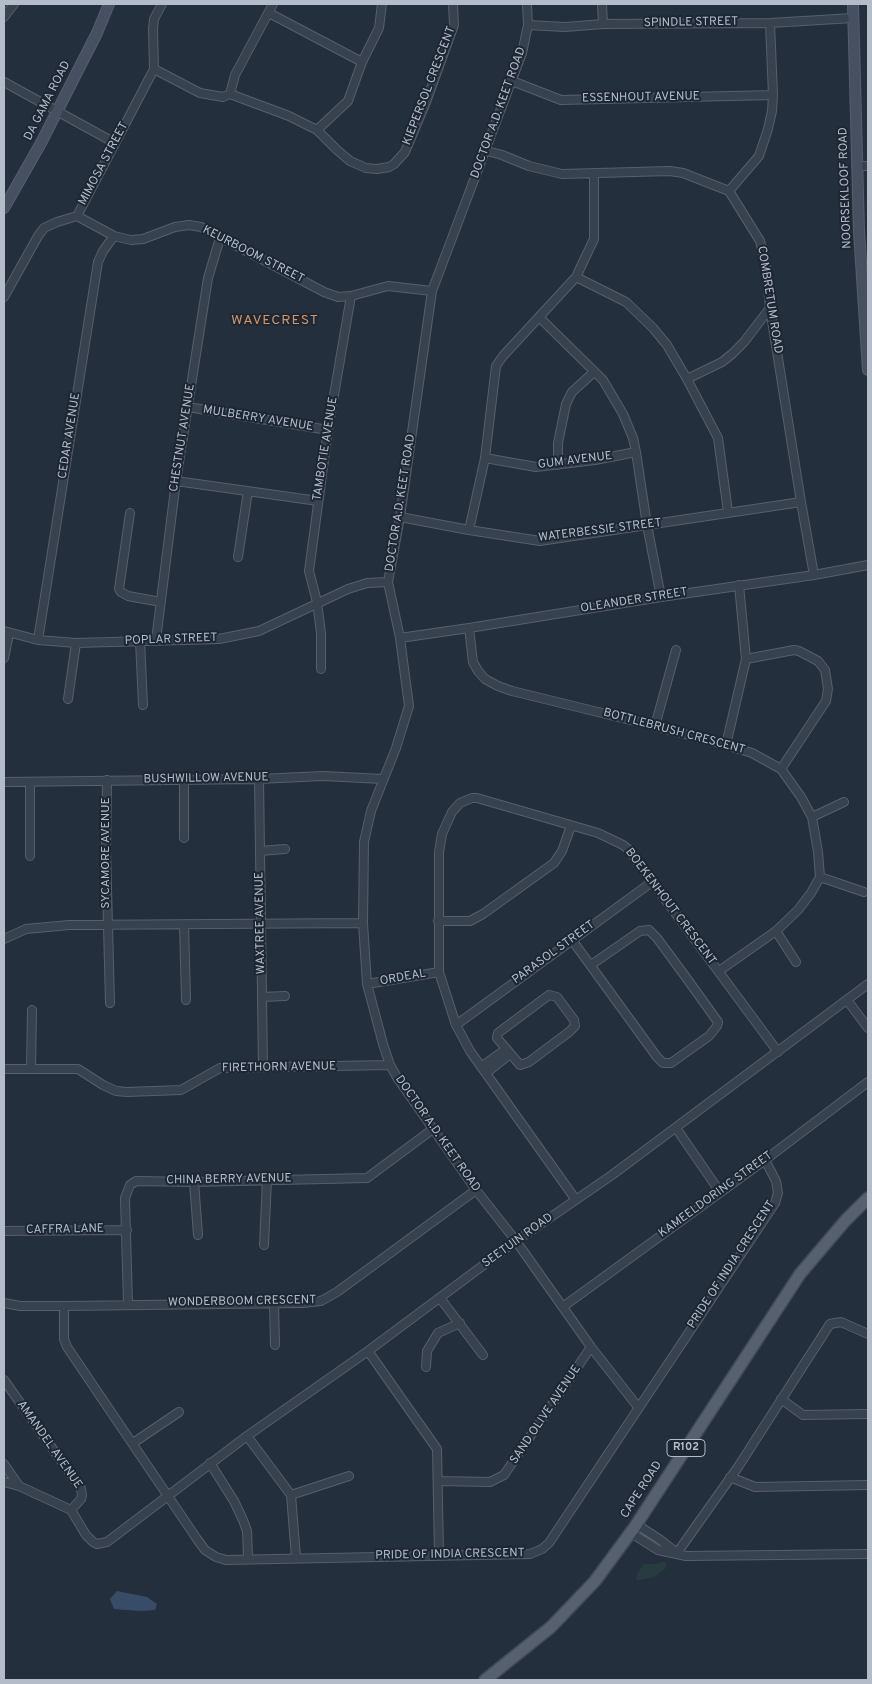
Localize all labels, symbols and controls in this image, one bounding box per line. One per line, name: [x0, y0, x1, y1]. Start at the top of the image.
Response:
street label: SPINDLE STREET: [644, 15, 738, 31]
street label: KIEPERSOL CRESCENT: [401, 24, 459, 148]
street label: DOCTOR A.D. KEET ROAD: [468, 45, 530, 181]
street label: DA GAMA ROAD: [22, 59, 74, 143]
street label: ESSENHOUT AVENUE: [582, 90, 700, 106]
street label: MIMOSA STREET: [76, 120, 132, 208]
street label: NOORSEKLOOF ROAD: [837, 127, 855, 249]
street label: KEURBOOM STREET: [200, 223, 306, 287]
street label: COMBRETUM ROAD: [753, 245, 785, 355]
district label: WAVECREST: [230, 313, 320, 329]
street label: CHESTNUT AVENUE: [167, 383, 199, 493]
street label: CEDAR AVENUE: [56, 392, 84, 480]
street label: TAMBOTIE AVENUE: [311, 396, 341, 502]
street label: MULBERRY AVENUE: [202, 403, 314, 435]
street label: DOCTOR A.D. KEET ROAD: [383, 433, 419, 573]
street label: GUM AVENUE: [537, 449, 613, 473]
street label: WATERBESSIE STREET: [538, 516, 662, 546]
street label: OLEANDER STREET: [579, 585, 689, 617]
street label: POPLAR STREET: [124, 631, 218, 649]
street label: BOTTLEBRUSH CRESCENT: [601, 706, 747, 758]
street label: BUSHWILLOW AVENUE: [143, 771, 269, 787]
street label: SYCAMORE AVENUE: [100, 797, 114, 909]
street label: BOEKENHOUT CRESCENT: [621, 846, 719, 968]
street label: WAXTREE AVENUE: [253, 872, 269, 974]
street label: PARASOL STREET: [510, 918, 598, 988]
street label: ORDEAL: [379, 967, 427, 989]
street label: FIRETHORN AVENUE: [222, 1060, 336, 1076]
street label: DOCTOR A.D. KEET ROAD: [391, 1073, 483, 1195]
street label: KAMEELDORING STREET: [656, 1149, 776, 1241]
street label: CHINA BERRY AVENUE: [166, 1172, 292, 1188]
street label: PRIDE OF INDIA CRESCENT: [685, 1198, 779, 1332]
street label: SEETUIN ROAD: [480, 1211, 556, 1271]
street label: CAFFRA LANE: [26, 1222, 104, 1238]
street label: WONDERBOOM CRESCENT: [168, 1294, 316, 1310]
street label: SAND OLIVE AVENUE: [508, 1363, 584, 1467]
street label: AMANDEL AVENUE: [13, 1398, 85, 1492]
road number: R102: [667, 1440, 705, 1456]
street label: CAPE ROAD: [618, 1459, 666, 1521]
street label: PRIDE OF INDIA CRESCENT: [375, 1546, 525, 1564]

